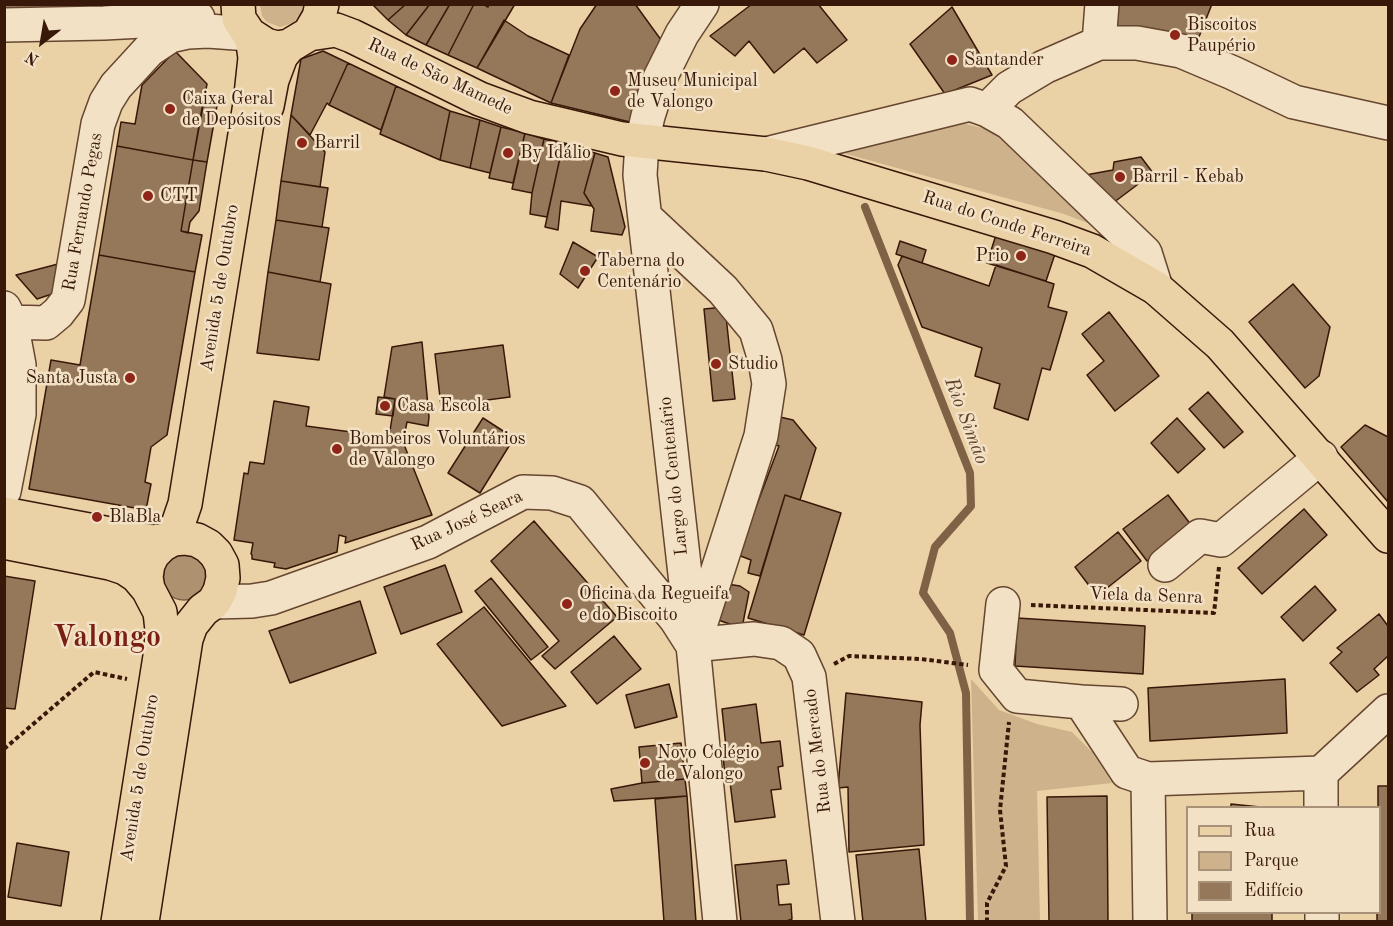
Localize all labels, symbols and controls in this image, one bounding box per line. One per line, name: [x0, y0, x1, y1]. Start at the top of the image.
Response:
north arrow: [12, 12, 72, 72]
place label: Biscoitos Paupério: [1187, 14, 1257, 57]
marker: Biscoitos Paupério: [1168, 28, 1182, 42]
street label: Rua de São Mamede: [364, 34, 516, 120]
text: N: [23, 47, 42, 67]
place label: Santander: [964, 49, 1044, 71]
marker: Santander: [945, 53, 959, 67]
place label: Museu Municipal de Valongo: [627, 70, 757, 112]
marker: Museu Municipal de Valongo: [608, 84, 622, 98]
place label: Caixa Geral de Depósitos: [182, 88, 281, 130]
marker: Caixa Geral de Depósitos: [163, 102, 177, 116]
street label: Rua Fernando Pegas: [58, 131, 108, 293]
place label: Barril: [314, 132, 360, 154]
marker: Barril: [295, 136, 309, 150]
place label: By Idálio: [520, 142, 591, 164]
marker: By Idálio: [501, 146, 515, 160]
place label: Barril - Kebab: [1132, 166, 1244, 188]
marker: Barril - Kebab: [1113, 170, 1127, 184]
place label: CTT: [160, 185, 198, 207]
street label: Rua do Conde Ferreira: [920, 186, 1094, 262]
marker: CTT: [141, 189, 155, 203]
street label: Avenida 5 de Outubro: [196, 203, 244, 373]
place label: Prio: [976, 245, 1009, 267]
marker: Prio: [1014, 249, 1028, 263]
place label: Taberna do Centenário: [597, 250, 685, 292]
marker: Taberna do Centenário: [578, 264, 592, 278]
place label: Studio: [728, 353, 778, 375]
marker: Studio: [709, 357, 723, 371]
place label: Santa Justa: [26, 367, 118, 389]
marker: Santa Justa: [123, 371, 137, 385]
water label: Rio Simão: [938, 374, 994, 468]
place label: Casa Escola: [397, 395, 490, 417]
street label: Largo do Centenário: [655, 395, 693, 557]
marker: Casa Escola: [378, 399, 392, 413]
place label: Bombeiros Voluntários de Valongo: [349, 428, 526, 470]
marker: Bombeiros Voluntários de Valongo: [330, 442, 344, 456]
street label: Rua José Seara: [408, 486, 526, 556]
place label: BlaBla: [109, 506, 161, 528]
marker: BlaBla: [90, 510, 104, 524]
place label: Oficina da Regueifa e do Biscoito: [579, 583, 729, 626]
street label: Viela da Senra: [1089, 583, 1203, 609]
marker: Oficina da Regueifa e do Biscoito: [560, 597, 574, 611]
district label: Valongo: [53, 620, 161, 656]
street label: Rua do Mercado: [800, 687, 836, 815]
street label: Avenida 5 de Outubro: [116, 693, 164, 863]
place label: Novo Colégio de Valongo: [657, 742, 759, 784]
marker: Novo Colégio de Valongo: [638, 756, 652, 770]
legend: [1186, 806, 1381, 914]
text: Rua: [1244, 822, 1275, 840]
text: Parque: [1244, 852, 1299, 870]
text: Edifício: [1244, 882, 1303, 900]

